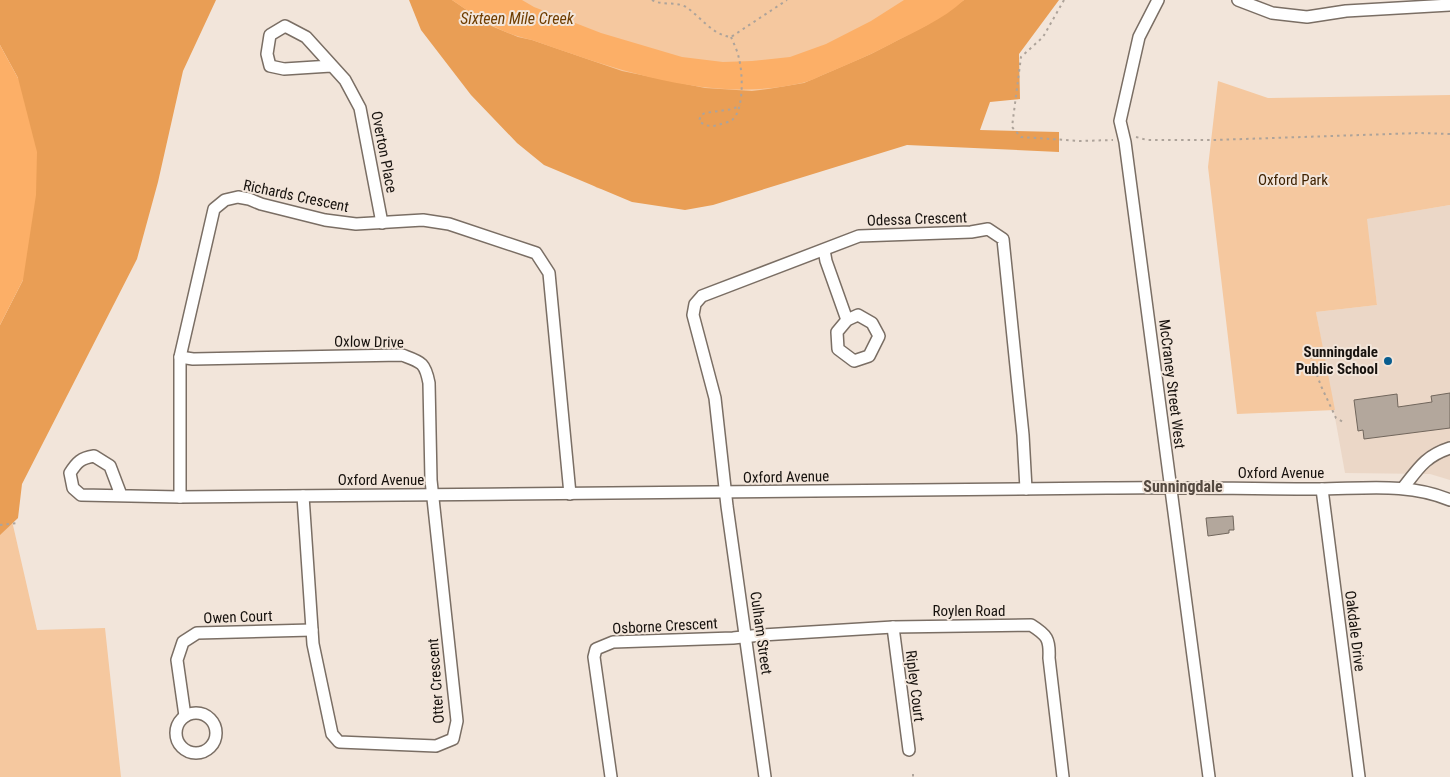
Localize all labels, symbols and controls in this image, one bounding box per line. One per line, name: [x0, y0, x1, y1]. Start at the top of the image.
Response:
water label: Sixteen Mile Creek: [460, 9, 575, 28]
street label: Overton Place: [367, 110, 401, 194]
park label: Oxford Park: [1258, 171, 1328, 189]
street label: Richards Crescent: [242, 176, 350, 216]
street label: Odessa Crescent: [867, 208, 967, 230]
street label: McCraney Street West: [1155, 318, 1189, 450]
street label: Oxlow Drive: [334, 332, 404, 352]
place label: Sunningdale Public School: [1296, 343, 1378, 378]
marker: Sunningdale Public School: [1382, 355, 1394, 367]
street label: Oxford Avenue: [1238, 464, 1324, 482]
street label: Oxford Avenue: [743, 467, 829, 487]
street label: Oxford Avenue: [338, 471, 424, 489]
district label: Sunningdale: [1143, 477, 1223, 496]
street label: Culham Street: [746, 590, 776, 676]
street label: Oakdale Drive: [1341, 590, 1369, 672]
street label: Roylen Road: [933, 602, 1005, 620]
street label: Owen Court: [203, 607, 273, 627]
street label: Osborne Crescent: [612, 614, 718, 638]
street label: Otter Crescent: [424, 638, 448, 724]
street label: Ripley Court: [902, 649, 928, 723]

